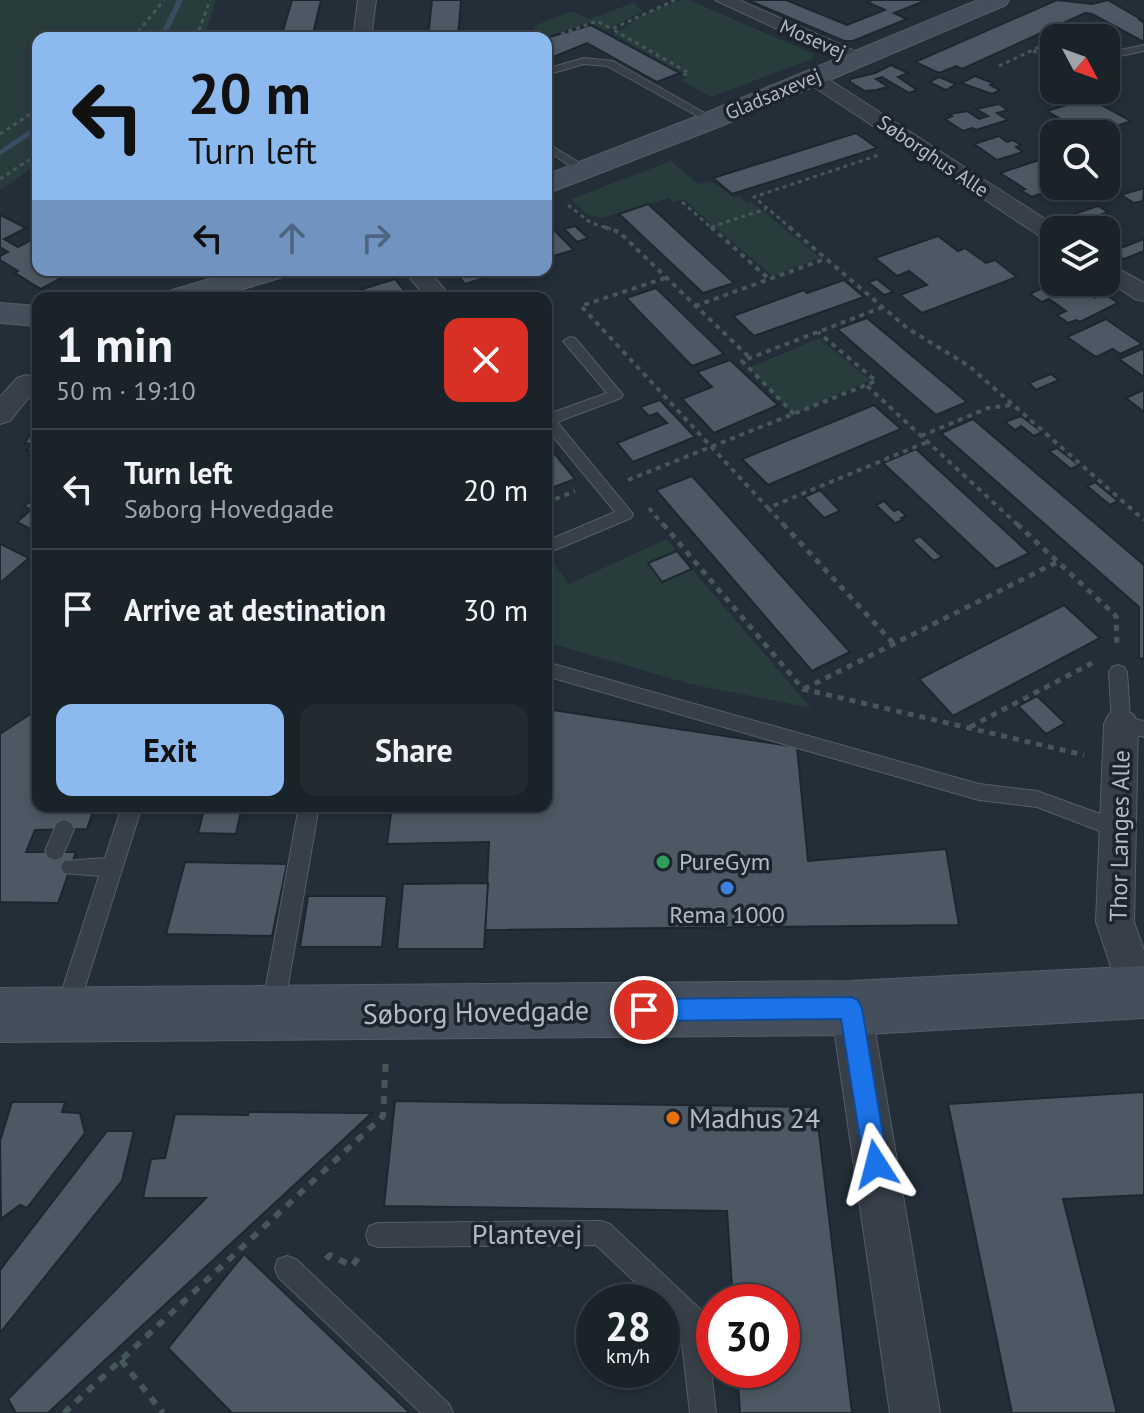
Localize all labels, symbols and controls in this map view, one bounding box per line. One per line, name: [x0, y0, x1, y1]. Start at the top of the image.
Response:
street label: Mosevej: [776, 13, 850, 65]
north arrow: [1040, 24, 1120, 104]
map controls: [1040, 24, 1120, 296]
text: 20 m: [188, 57, 311, 129]
street label: Gladsaxevej: [721, 62, 825, 126]
icon: left: [56, 64, 160, 168]
street label: Søborghus Alle: [872, 109, 994, 203]
button: search: [1040, 120, 1120, 200]
text: Turn left: [188, 127, 317, 174]
icon: left: [186, 216, 230, 260]
icon: ahead: [270, 216, 314, 260]
icon: right: [354, 216, 398, 260]
button: layers: [1040, 216, 1120, 296]
text: 1 min: [56, 313, 173, 375]
button: close: [444, 318, 528, 402]
text: 50 m · 19:10: [56, 374, 196, 407]
text: Turn left: [124, 453, 232, 492]
icon: left: [56, 467, 100, 511]
text: 20 m: [463, 470, 528, 509]
text: Søborg Hovedgade: [124, 492, 334, 525]
icon: arrive: [56, 587, 100, 631]
text: Arrive at destination: [124, 590, 386, 629]
text: 30 m: [463, 590, 528, 629]
button: Exit: [56, 704, 284, 796]
button: Share: [300, 704, 528, 796]
street label: Thor Langes Alle: [1103, 750, 1136, 922]
place label: PureGym: [679, 846, 770, 877]
marker: PureGym: [654, 853, 672, 871]
marker: Rema 1000: [718, 879, 736, 897]
place label: Rema 1000: [669, 899, 785, 930]
pin: [610, 976, 678, 1044]
icon: arrive: [622, 988, 666, 1032]
street label: Søborg Hovedgade: [363, 991, 589, 1032]
place label: Madhus 24: [689, 1099, 820, 1136]
marker: Madhus 24: [664, 1109, 682, 1127]
position arrow: [834, 1122, 918, 1206]
street label: Plantevej: [472, 1215, 582, 1252]
speed limit sign: 30: [696, 1284, 800, 1388]
text: 28: [605, 1300, 651, 1352]
text: km/h: [606, 1343, 650, 1369]

